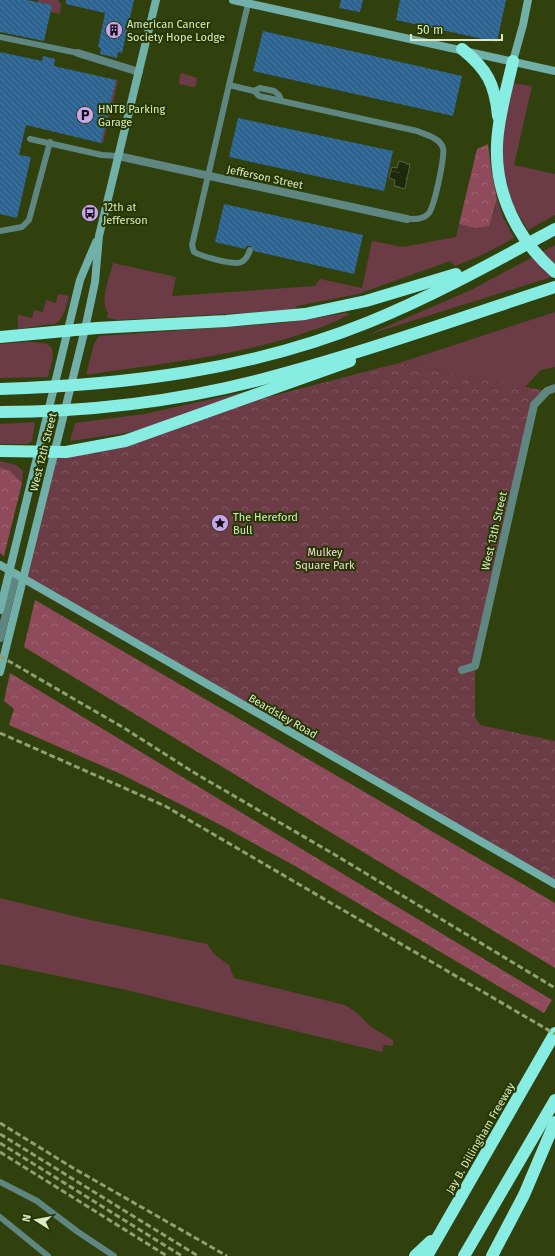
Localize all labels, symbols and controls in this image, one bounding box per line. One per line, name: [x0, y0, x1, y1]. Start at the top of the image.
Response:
scale bar: [411, 16, 502, 42]
place label: American Cancer Society Hope Lodge: [127, 18, 225, 44]
building icon: American Cancer Society Hope Lodge: [104, 20, 124, 40]
text: 50 m: [417, 23, 443, 37]
place label: HNTB Parking Garage: [98, 103, 165, 129]
parking icon: HNTB Parking Garage: [75, 105, 95, 125]
street label: Jefferson Street: [226, 163, 304, 192]
place label: 12th at Jefferson: [103, 201, 148, 227]
bus stop icon: 12th at Jefferson: [80, 203, 100, 223]
street label: West 12th Street: [27, 412, 60, 493]
street label: West 13th Street: [479, 490, 510, 572]
place label: The Hereford Bull: [233, 511, 298, 537]
place icon: The Hereford Bull: [210, 513, 230, 533]
park label: Mulkey Square Park: [295, 546, 355, 572]
street label: Beardsley Road: [246, 692, 319, 741]
street label: Jay B. Dillingham Freeway: [443, 1080, 518, 1196]
north arrow: [16, 1200, 56, 1240]
text: N: [20, 1213, 34, 1223]

